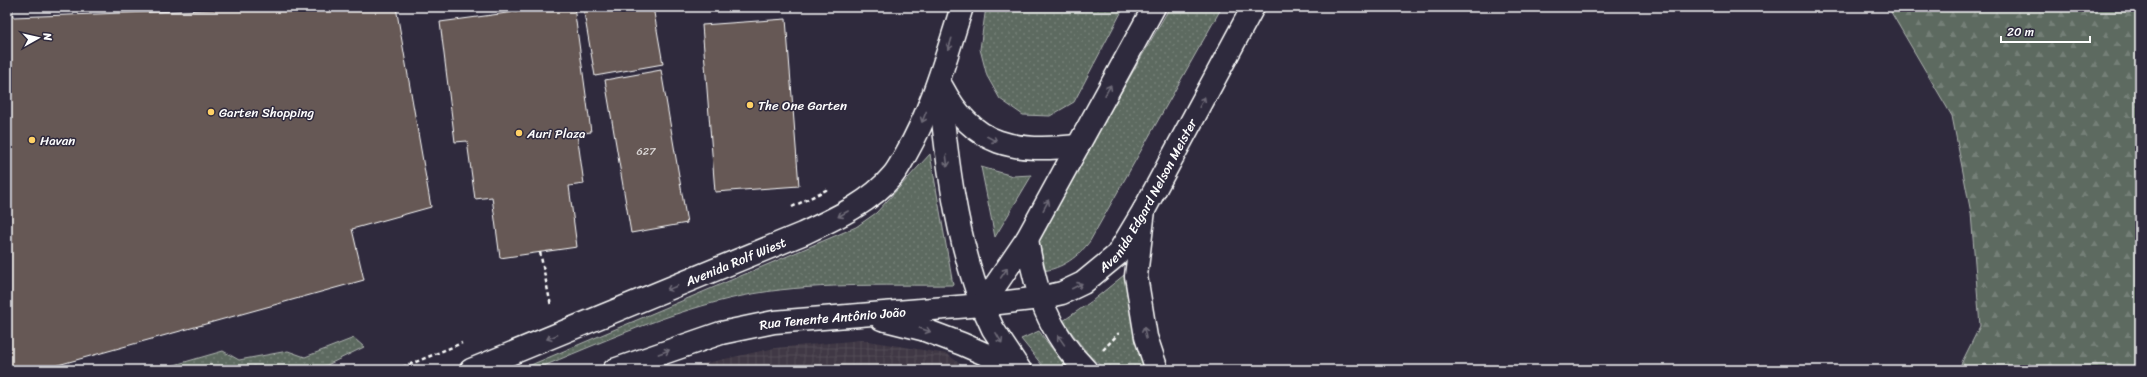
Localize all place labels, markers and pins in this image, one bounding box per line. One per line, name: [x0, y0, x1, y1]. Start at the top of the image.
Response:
place label: The One Garten: [758, 94, 847, 117]
marker: The One Garten: [745, 100, 755, 110]
place label: Garten Shopping: [219, 101, 314, 124]
marker: Garten Shopping: [206, 107, 216, 117]
place label: Auri Plaza: [526, 122, 586, 145]
marker: Auri Plaza: [514, 128, 524, 138]
place label: Havan: [40, 129, 75, 152]
marker: Havan: [27, 135, 37, 145]

